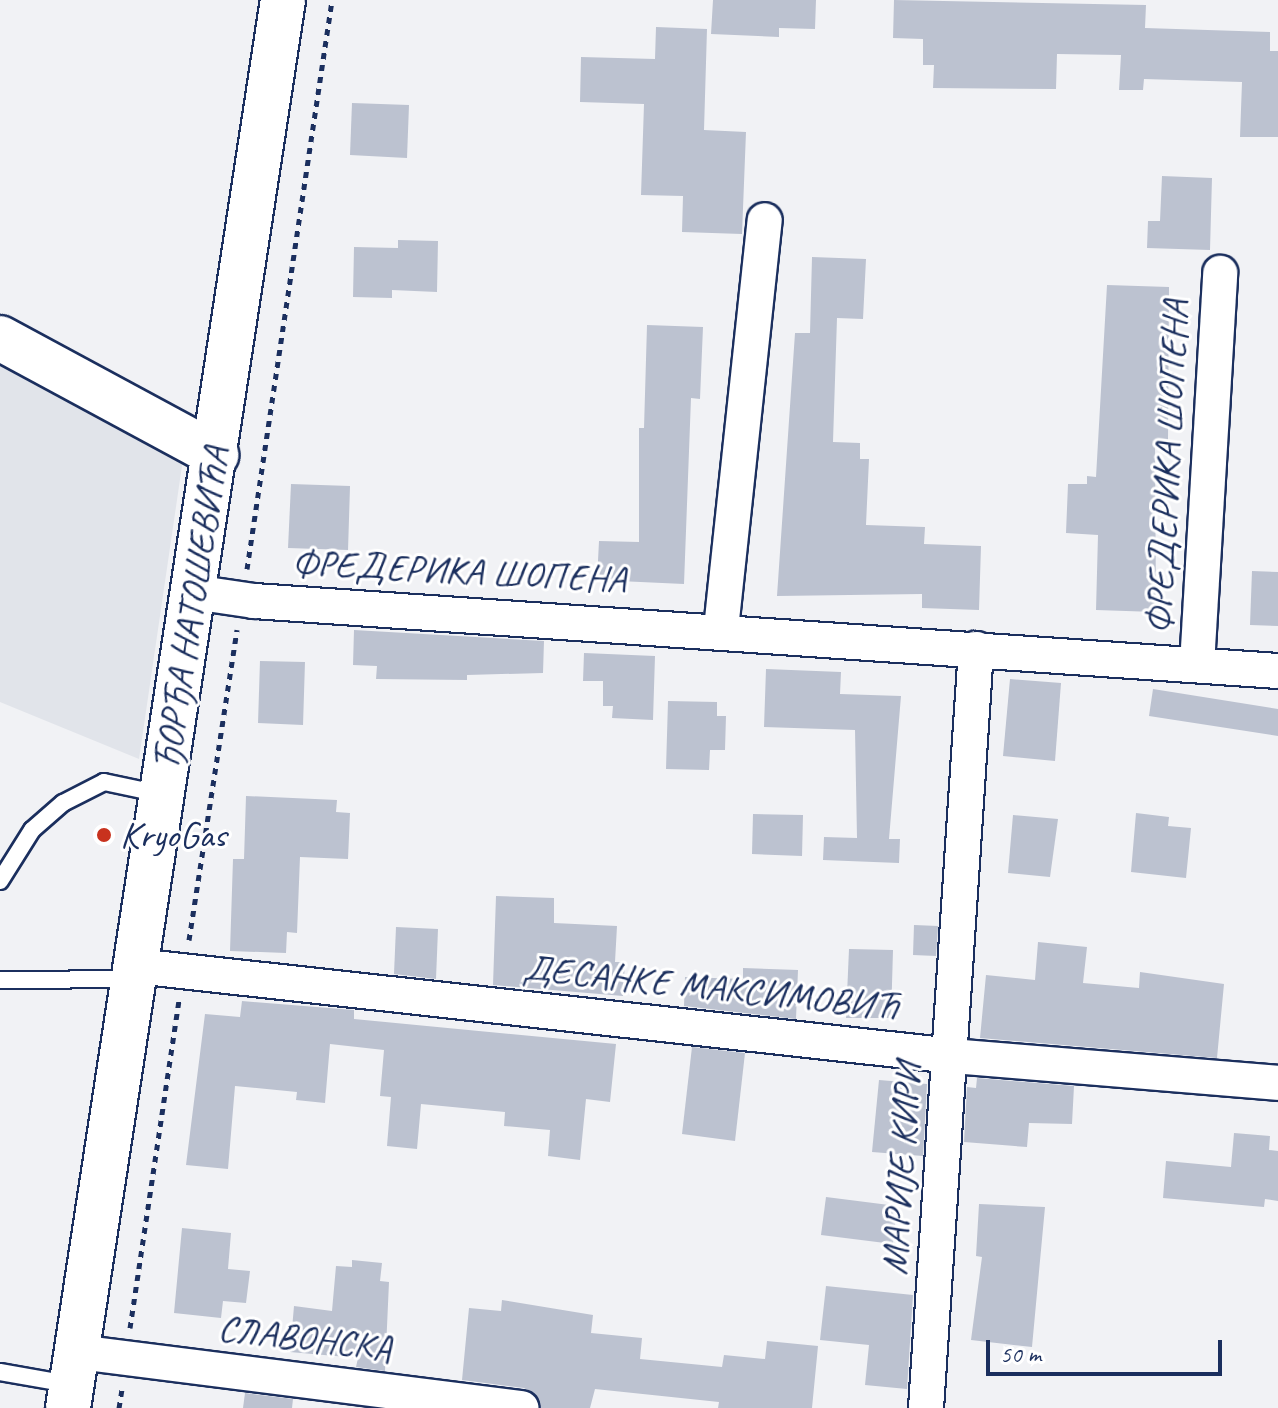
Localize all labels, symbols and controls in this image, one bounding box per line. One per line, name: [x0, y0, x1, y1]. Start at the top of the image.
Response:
street label: ФРЕДЕРИКА ШОПЕНА: [1135, 299, 1199, 635]
street label: ЂОРЂА НАТОШЕВИЋА: [143, 443, 239, 775]
street label: ФРЕДЕРИКА ШОПЕНА: [291, 539, 627, 603]
place label: KryoGas: [120, 812, 226, 858]
marker: KryoGas: [95, 826, 113, 844]
street label: ДЕСАНКЕ МАКСИМОВИЋ: [521, 945, 901, 1029]
street label: МАРИЈЕ КИРИ: [871, 1061, 931, 1277]
street label: СЛАВОНСКА: [216, 1305, 394, 1371]
scale bar: [990, 1324, 1226, 1374]
text: 50 m: [1000, 1339, 1041, 1369]

